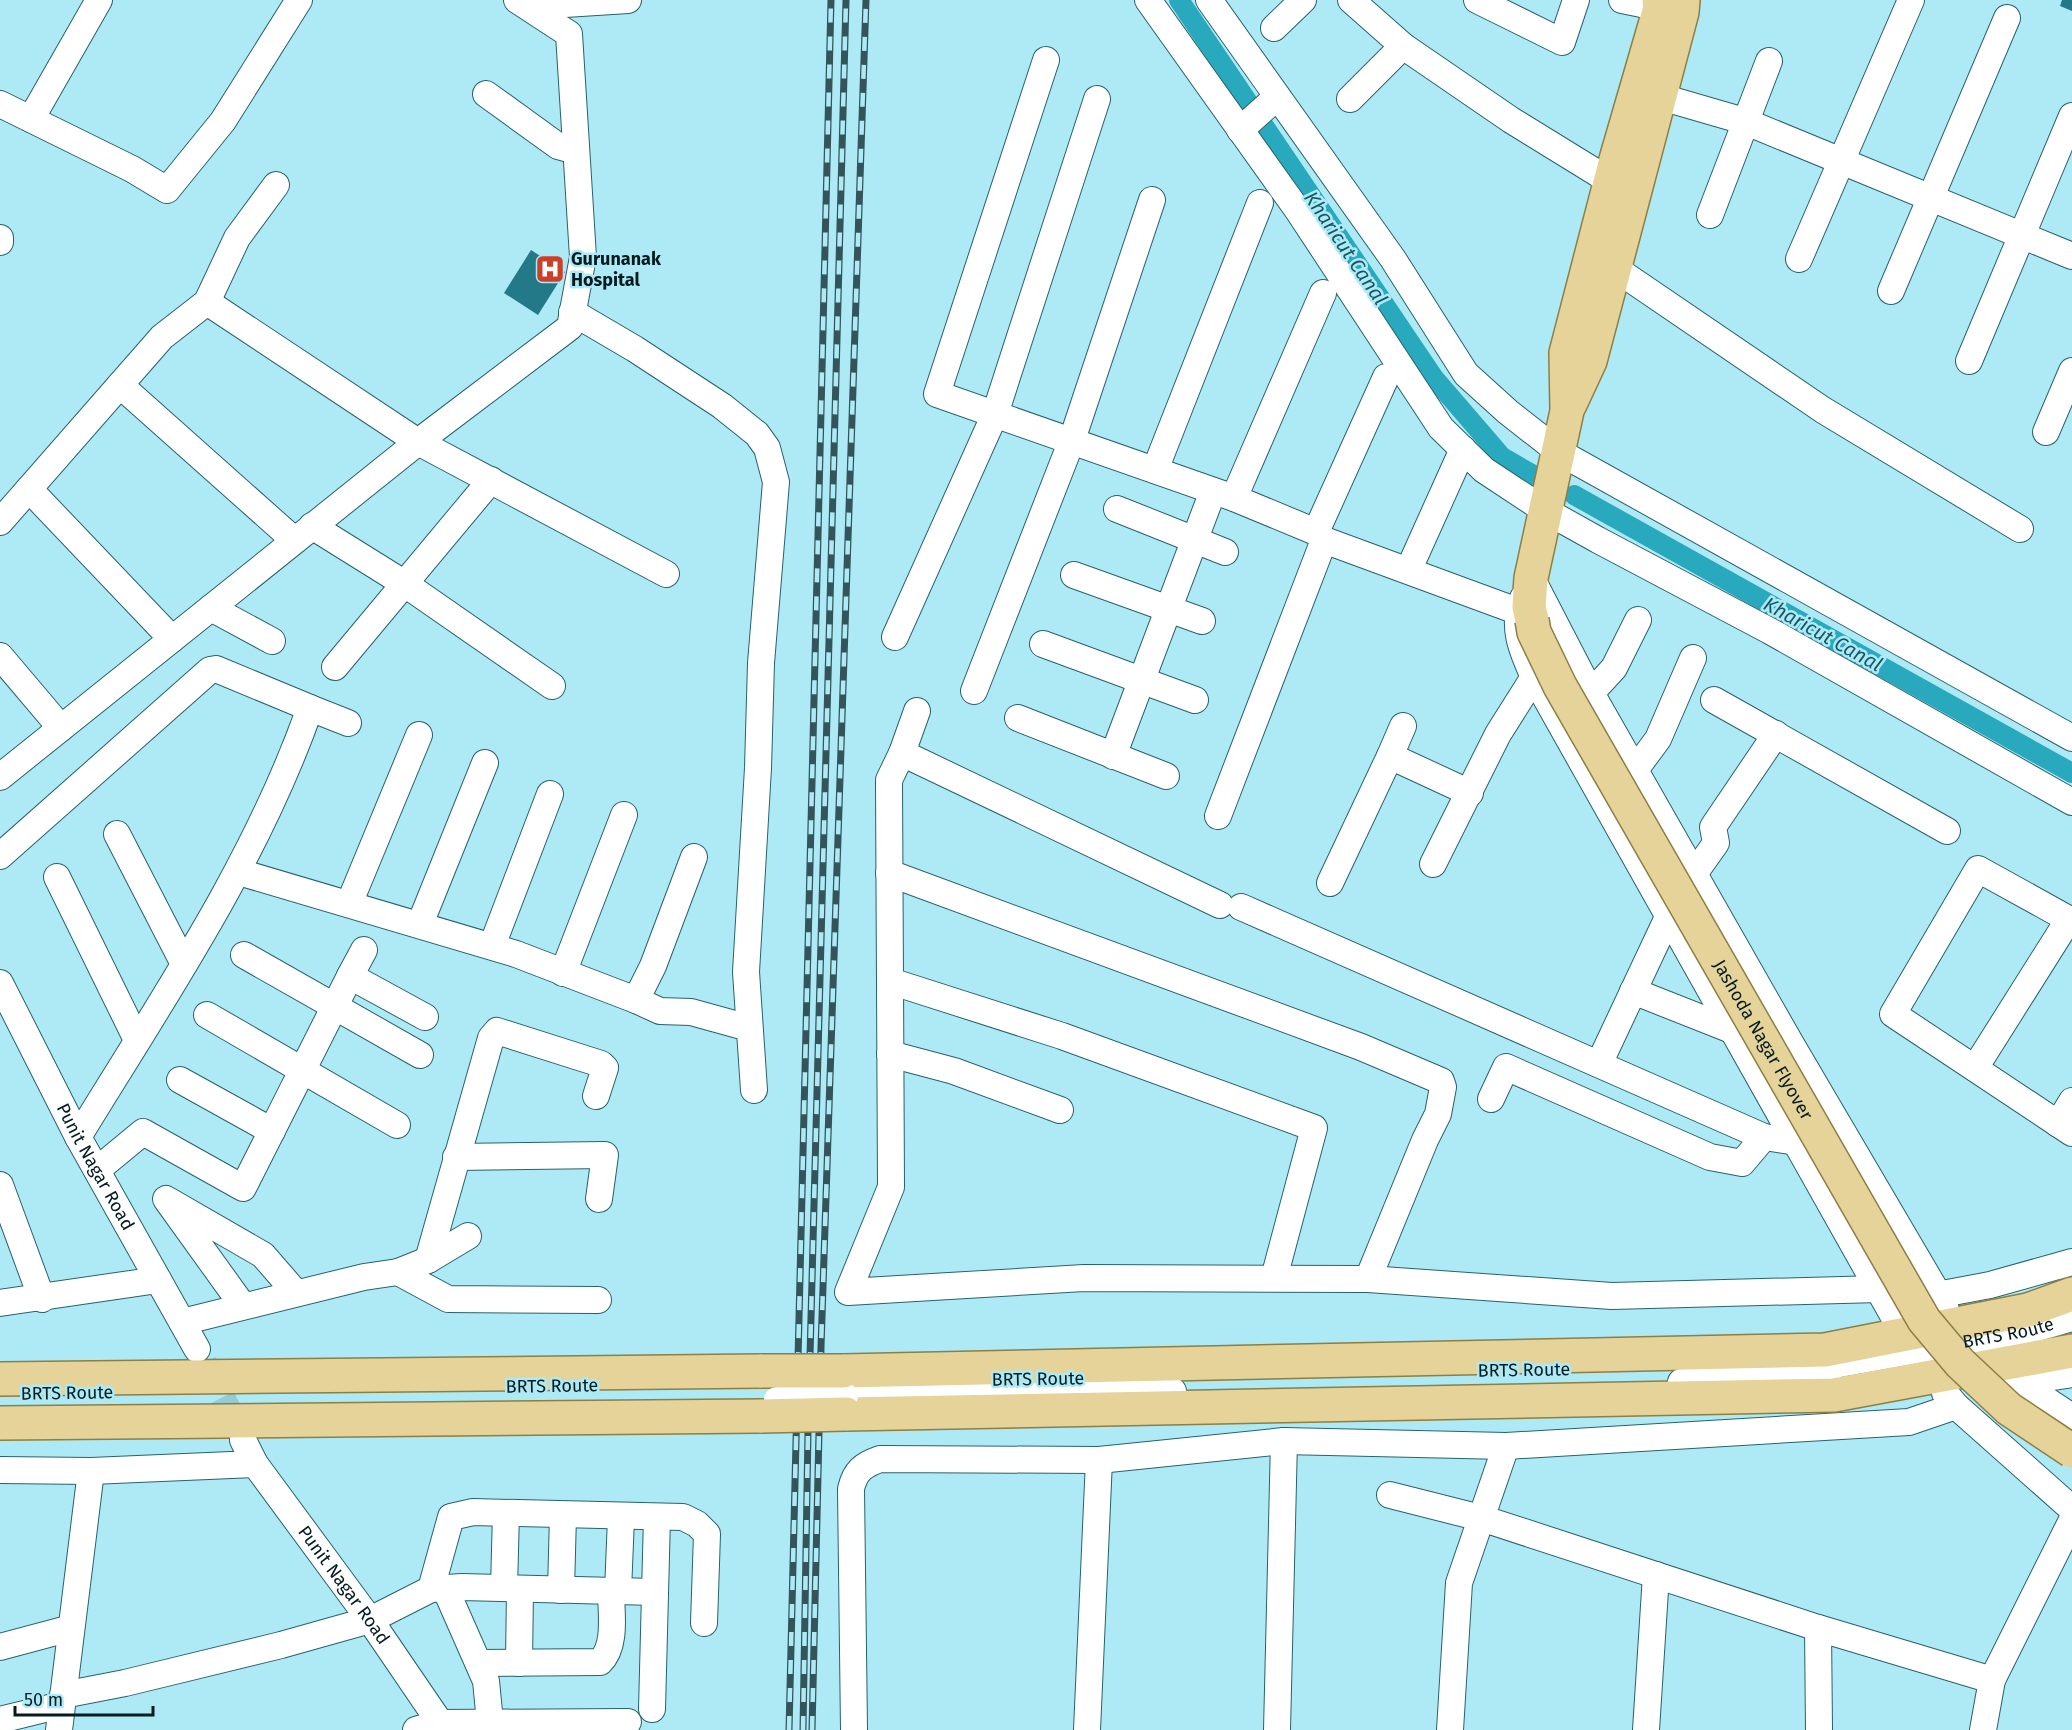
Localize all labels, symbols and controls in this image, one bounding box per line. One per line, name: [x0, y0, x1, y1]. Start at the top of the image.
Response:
water label: Kharicut Canal: [1299, 187, 1393, 309]
place label: Gurunanak Hospital: [571, 248, 662, 291]
hospital icon: Gurunanak Hospital: [534, 253, 566, 285]
water label: Kharicut Canal: [1760, 592, 1886, 676]
street label: Jashoda Nagar Flyover: [1708, 956, 1818, 1124]
street label: Punit Nagar Road: [52, 1100, 139, 1234]
street label: BRTS Route: [1961, 1313, 2056, 1353]
street label: BRTS Route: [1477, 1358, 1571, 1382]
street label: BRTS Route: [991, 1367, 1085, 1391]
street label: BRTS Route: [505, 1374, 599, 1398]
street label: BRTS Route: [20, 1381, 114, 1405]
street label: Punit Nagar Road: [293, 1521, 394, 1649]
scale bar: [15, 1679, 153, 1717]
text: 50 m: [24, 1689, 63, 1711]

